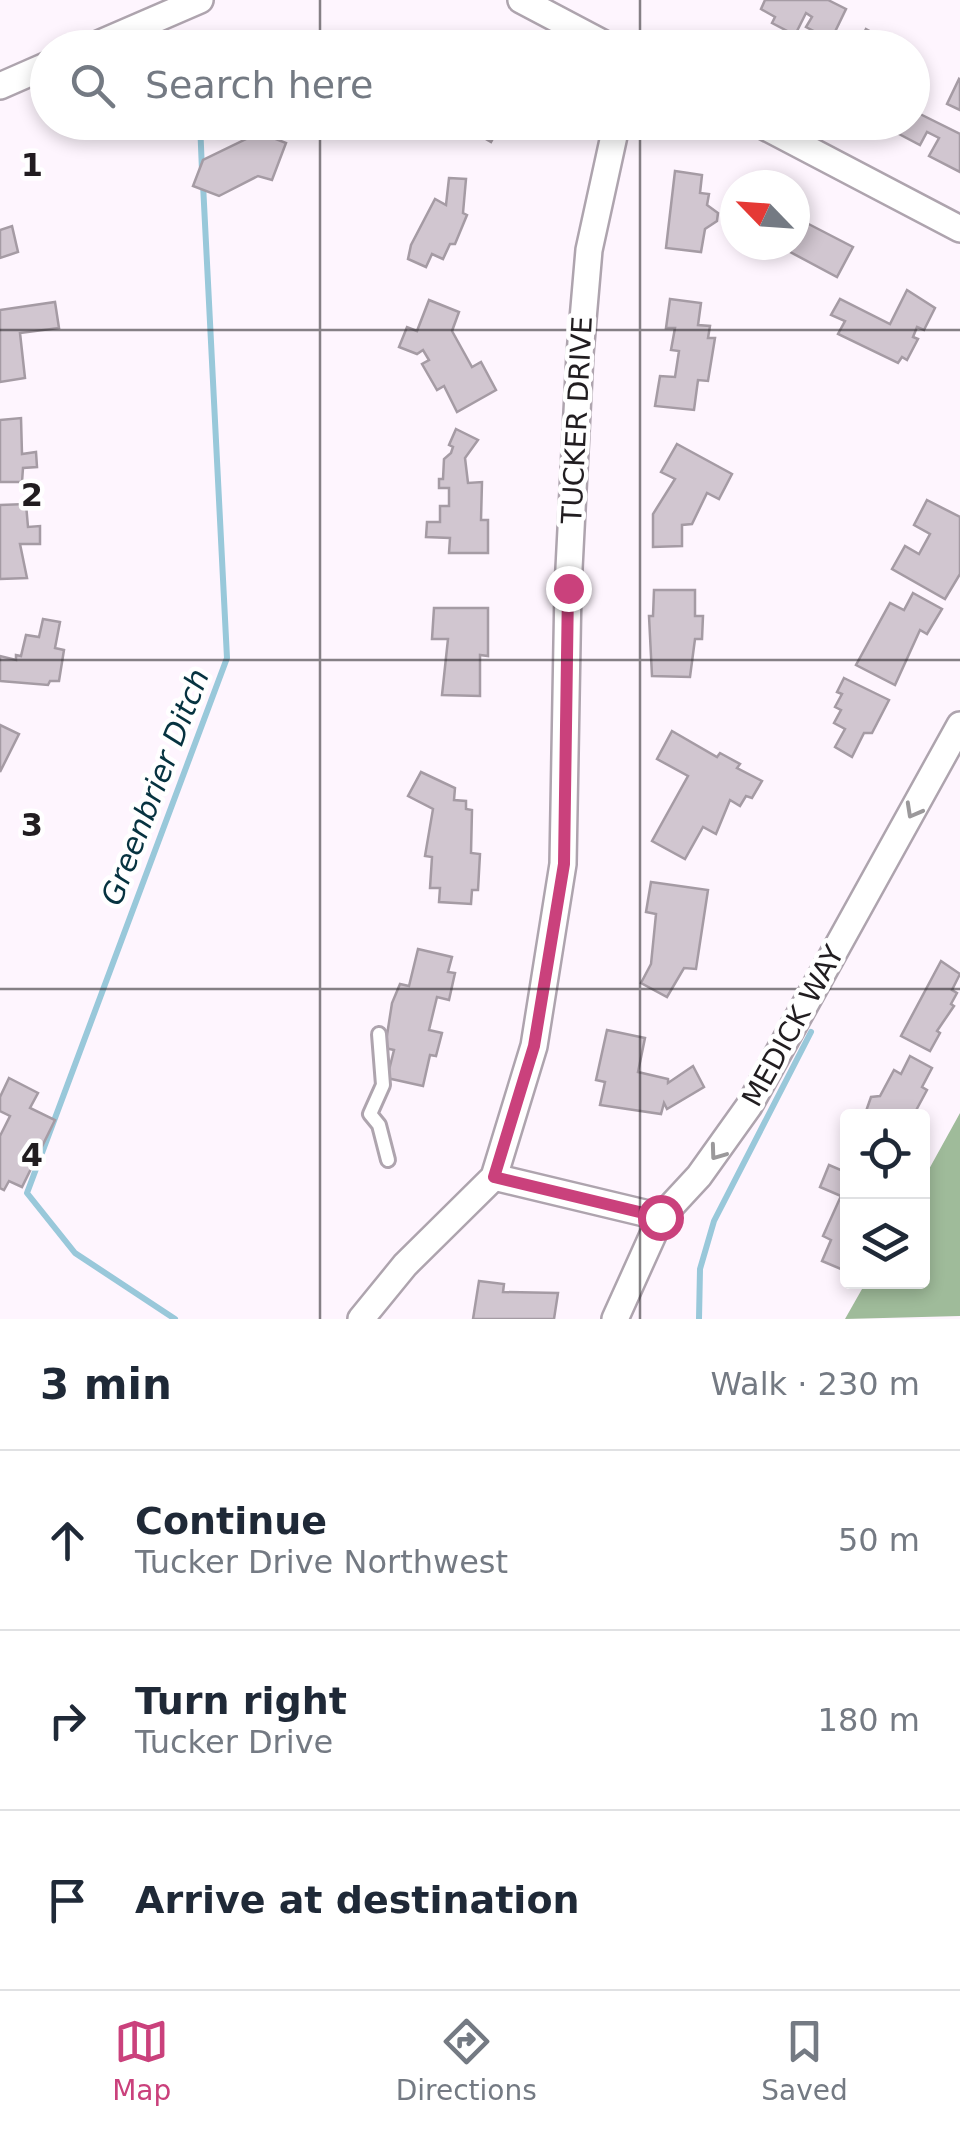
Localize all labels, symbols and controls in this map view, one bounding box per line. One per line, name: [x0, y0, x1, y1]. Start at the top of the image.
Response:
search box: [30, 30, 930, 140]
icon: search: [65, 58, 120, 113]
text: Search here: [145, 63, 373, 107]
text: 1: [21, 146, 43, 184]
north arrow: [720, 170, 810, 260]
street label: TUCKER DRIVE: [555, 315, 599, 526]
text: 2: [21, 476, 43, 514]
route end: [546, 566, 592, 612]
water label: Greenbrier Ditch: [94, 664, 216, 910]
one-way arrow: [906, 800, 925, 818]
text: 3: [21, 806, 43, 844]
street label: MEDICK WAY: [735, 939, 851, 1112]
map controls: [840, 1109, 930, 1289]
button: locate: [840, 1109, 930, 1199]
text: 4: [21, 1136, 43, 1174]
one-way arrow: [711, 1142, 728, 1160]
route start: [638, 1195, 684, 1241]
button: layers: [840, 1199, 930, 1289]
text: 3 min: [40, 1360, 172, 1409]
text: Walk · 230 m: [710, 1365, 920, 1403]
text: Continue: [135, 1499, 327, 1543]
icon: ahead: [40, 1513, 95, 1568]
text: 50 m: [838, 1521, 920, 1559]
text: Tucker Drive Northwest: [135, 1543, 508, 1581]
text: Turn right: [135, 1679, 347, 1723]
icon: right: [40, 1693, 95, 1748]
text: 180 m: [818, 1701, 920, 1739]
text: Tucker Drive: [135, 1723, 333, 1761]
icon: arrive: [40, 1873, 95, 1928]
text: Arrive at destination: [135, 1878, 580, 1922]
tab: Map: [112, 2014, 171, 2107]
tab: Directions: [396, 2014, 537, 2107]
tab: Saved: [761, 2014, 848, 2107]

